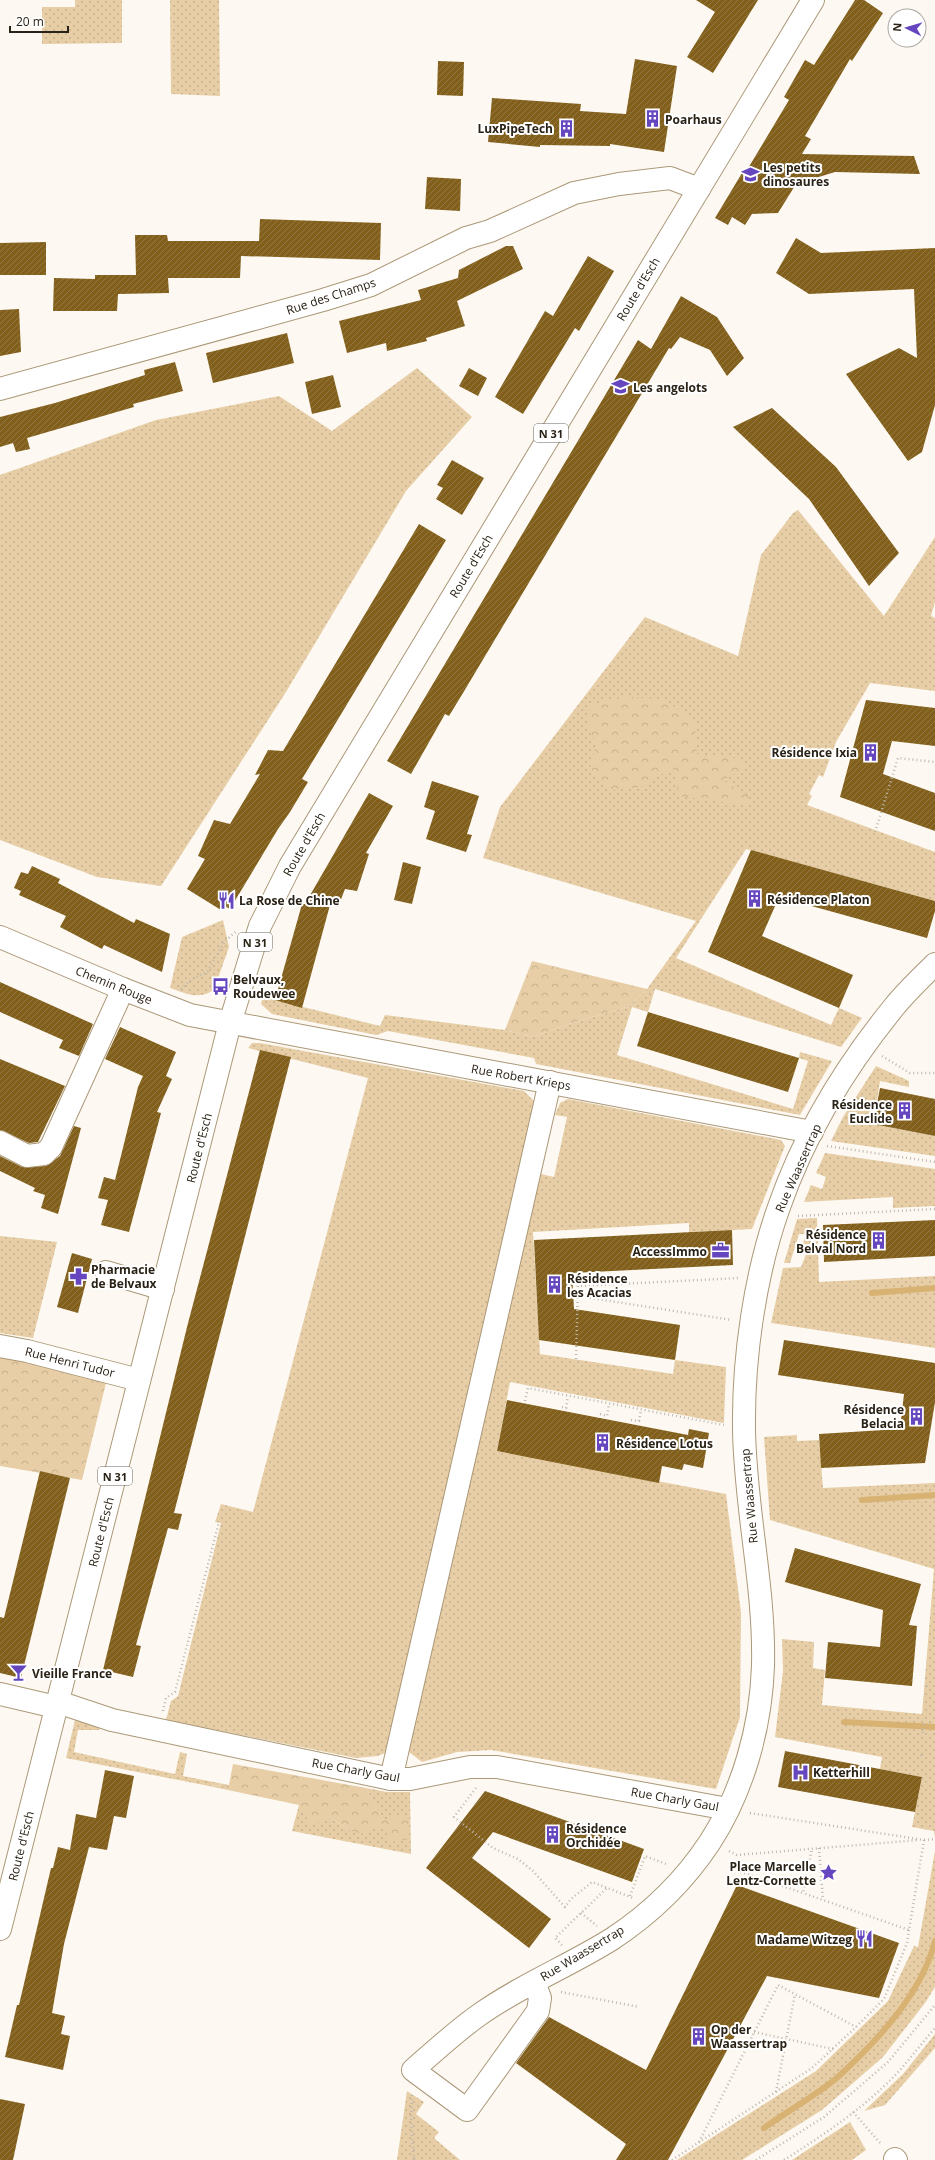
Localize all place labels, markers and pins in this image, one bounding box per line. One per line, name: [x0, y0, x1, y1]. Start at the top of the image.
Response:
building icon: Poarhaus: [642, 109, 662, 129]
place label: Poarhaus: [665, 111, 722, 128]
building icon: LuxPipeTech: [556, 118, 576, 138]
place label: LuxPipeTech: [477, 120, 553, 137]
place label: Les petits dinosaures: [763, 159, 829, 190]
school or university icon: Les petits dinosaures: [740, 164, 760, 184]
school or university icon: Les angelots: [610, 377, 630, 397]
place label: Les angelots: [633, 379, 707, 396]
building icon: Résidence Ixia: [860, 742, 880, 762]
place label: Résidence Ixia: [772, 744, 857, 761]
building icon: Résidence Platon: [744, 889, 764, 909]
restaurant icon: La Rose de Chine: [216, 890, 236, 910]
place label: Résidence Platon: [767, 891, 870, 908]
place label: La Rose de Chine: [239, 892, 340, 909]
place label: Belvaux, Roudewee: [233, 971, 295, 1002]
bus stop icon: Belvaux, Roudewee: [210, 976, 230, 996]
place label: Résidence Euclide: [832, 1096, 892, 1127]
building icon: Résidence Euclide: [895, 1101, 915, 1121]
place label: Résidence Belval Nord: [796, 1226, 866, 1257]
building icon: Résidence Belval Nord: [869, 1231, 889, 1251]
office icon: AccessImmo: [710, 1241, 730, 1261]
place label: AccessImmo: [632, 1243, 707, 1260]
place label: Pharmacie de Belvaux: [91, 1261, 157, 1292]
pharmacy icon: Pharmacie de Belvaux: [68, 1266, 88, 1286]
place label: Résidence les Acacias: [567, 1270, 632, 1301]
building icon: Résidence les Acacias: [544, 1275, 564, 1295]
place label: Résidence Belacia: [844, 1401, 904, 1432]
building icon: Résidence Belacia: [907, 1406, 927, 1426]
building icon: Résidence Lotus: [593, 1433, 613, 1453]
place label: Résidence Lotus: [616, 1435, 713, 1452]
bar icon: Vieille France: [9, 1663, 29, 1683]
place label: Vieille France: [32, 1665, 112, 1682]
hospital icon: Ketterhill: [790, 1762, 810, 1782]
place label: Ketterhill: [813, 1764, 870, 1781]
place label: Résidence Orchidée: [566, 1820, 626, 1851]
building icon: Résidence Orchidée: [543, 1825, 563, 1845]
place label: Place Marcelle Lentz-Cornette: [726, 1858, 816, 1889]
place icon: Place Marcelle Lentz-Cornette: [819, 1863, 839, 1883]
restaurant icon: Madame Witzeg: [855, 1929, 875, 1949]
place label: Madame Witzeg: [756, 1931, 852, 1948]
place label: Op der Waassertrap: [711, 2021, 787, 2052]
building icon: Op der Waassertrap: [688, 2026, 708, 2046]

